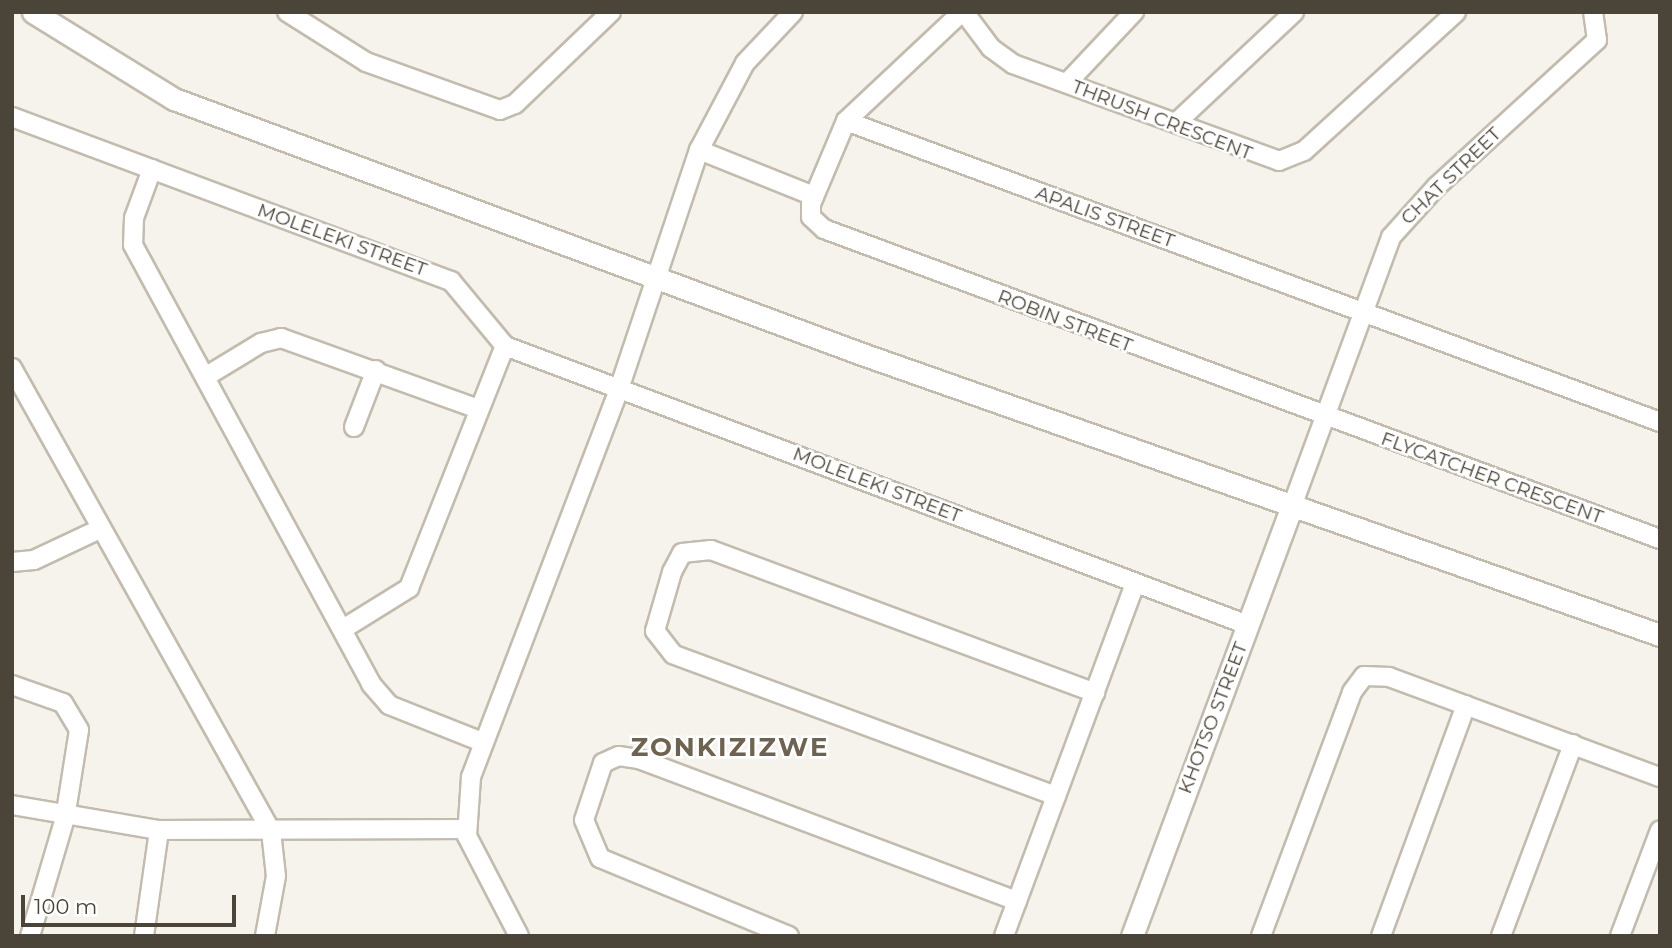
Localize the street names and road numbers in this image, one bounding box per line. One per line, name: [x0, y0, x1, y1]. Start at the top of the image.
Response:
street label: THRUSH CRESCENT: [1069, 75, 1255, 165]
street label: CHAT STREET: [1396, 123, 1506, 229]
street label: APALIS STREET: [1032, 181, 1178, 253]
street label: MOLELEKI STREET: [254, 199, 430, 281]
street label: ROBIN STREET: [994, 285, 1136, 357]
street label: FLYCATCHER CRESCENT: [1378, 427, 1606, 529]
street label: MOLELEKI STREET: [790, 442, 964, 528]
street label: KHOTSO STREET: [1174, 639, 1252, 797]

